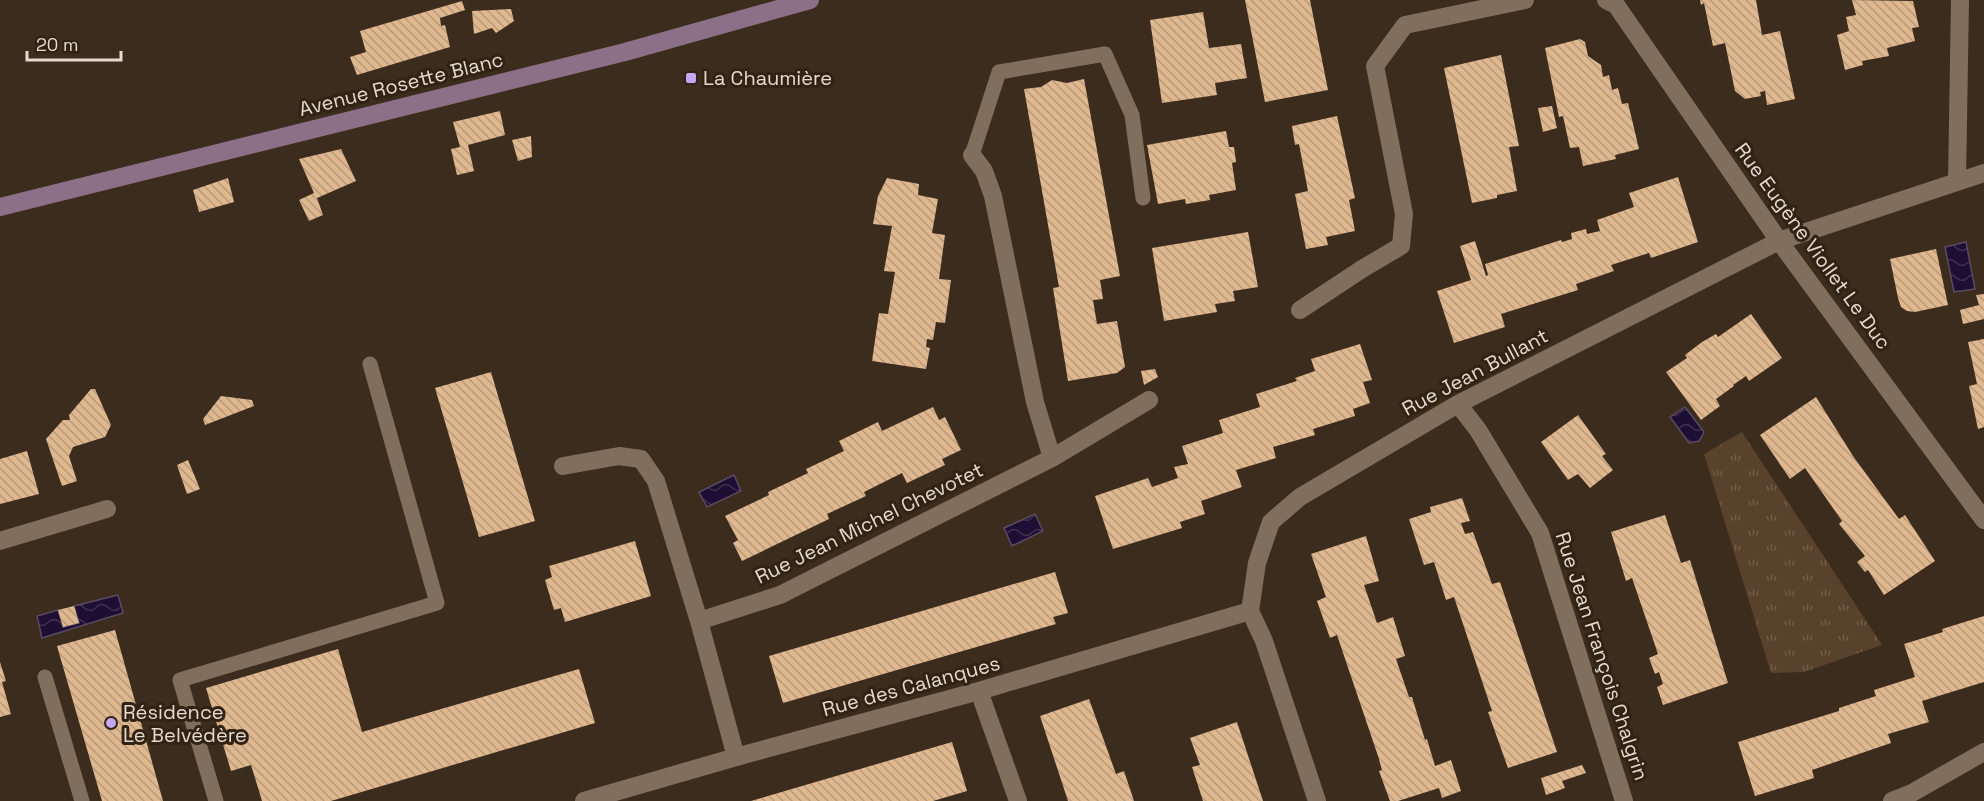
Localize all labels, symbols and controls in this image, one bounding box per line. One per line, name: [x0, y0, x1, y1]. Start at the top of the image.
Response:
scale bar: [27, 24, 122, 62]
text: 20 m: [36, 33, 79, 56]
street label: Avenue Rosette Blanc: [296, 46, 506, 122]
place label: La Chaumière: [703, 65, 832, 91]
marker: La Chaumière: [684, 71, 698, 85]
street label: Rue Eugène Viollet Le Duc: [1729, 137, 1897, 355]
street label: Rue Jean Bullant: [1397, 323, 1553, 421]
street label: Rue Jean Michel Chevotet: [751, 456, 987, 590]
street label: Rue Jean François Chalgrin: [1550, 529, 1654, 783]
street label: Rue des Calanques: [819, 650, 1003, 722]
place label: Résidence Le Belvédère: [123, 699, 247, 748]
marker: Résidence Le Belvédère: [104, 716, 118, 730]

